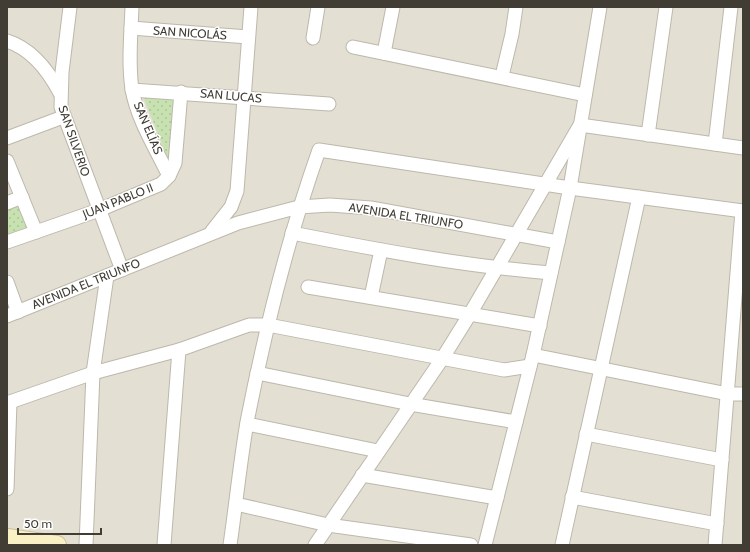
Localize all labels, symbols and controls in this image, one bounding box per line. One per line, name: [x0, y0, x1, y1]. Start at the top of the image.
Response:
street label: SAN NICOLÁS: [153, 22, 227, 43]
street label: SAN LUCAS: [200, 85, 262, 106]
street label: SAN ELÍAS: [131, 99, 166, 156]
street label: SAN SILVERIO: [55, 103, 94, 178]
street label: JUAN PABLO II: [79, 180, 155, 222]
street label: AVENIDA EL TRIUNFO: [348, 199, 464, 232]
street label: AVENIDA EL TRIUNFO: [29, 255, 142, 312]
scale bar: [18, 510, 101, 536]
text: 50 m: [24, 516, 52, 531]

